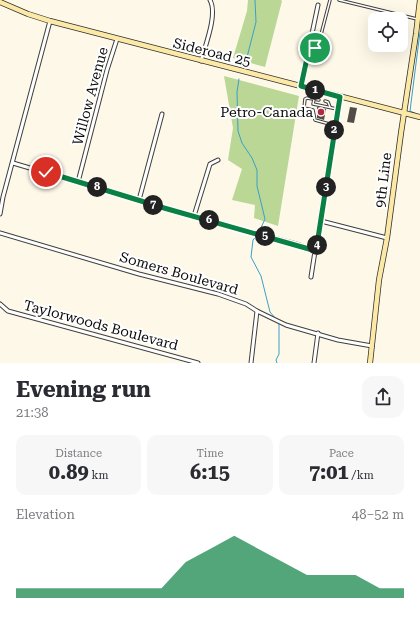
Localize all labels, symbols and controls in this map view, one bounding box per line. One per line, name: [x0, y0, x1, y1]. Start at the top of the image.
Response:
map controls: [368, 12, 408, 52]
button: locate: [368, 12, 408, 52]
pin: [298, 31, 332, 65]
street label: Sideroad 25: [171, 35, 253, 69]
icon: arrive: [304, 37, 326, 59]
street label: Willow Avenue: [69, 45, 111, 147]
pin: 1: [305, 80, 325, 100]
text: 1: [312, 83, 318, 96]
place label: Petro-Canada: [220, 104, 313, 120]
marker: Petro-Canada: [316, 107, 326, 117]
pin: 2: [324, 120, 344, 140]
text: 2: [331, 123, 337, 136]
street label: 9th Line: [372, 151, 394, 209]
pin: [29, 155, 63, 189]
icon: check: [35, 161, 57, 183]
pin: 8: [87, 177, 107, 197]
pin: 3: [316, 177, 336, 197]
text: 8: [94, 180, 100, 193]
text: 3: [323, 180, 329, 193]
pin: 7: [143, 195, 163, 215]
text: 7: [150, 198, 156, 211]
pin: 6: [199, 210, 219, 230]
text: 6: [206, 213, 212, 226]
pin: 5: [255, 226, 275, 246]
text: 5: [262, 229, 268, 242]
pin: 4: [307, 235, 327, 255]
text: 4: [314, 238, 320, 251]
street label: Somers Boulevard: [118, 248, 240, 298]
street label: Taylorwoods Boulevard: [22, 297, 180, 353]
button: share: [362, 376, 404, 418]
text: Evening run: [16, 377, 151, 402]
text: 21:38: [16, 405, 48, 420]
text: Distance: [55, 447, 102, 460]
text: Time: [197, 447, 223, 460]
text: Pace: [329, 447, 354, 460]
text: 0.89: [49, 460, 89, 484]
text: 6:15: [190, 460, 230, 484]
text: 7:01: [309, 460, 349, 484]
text: km: [89, 469, 109, 482]
text: /km: [349, 469, 374, 482]
text: Elevation: [16, 507, 75, 522]
text: 48–52 m: [352, 507, 404, 522]

